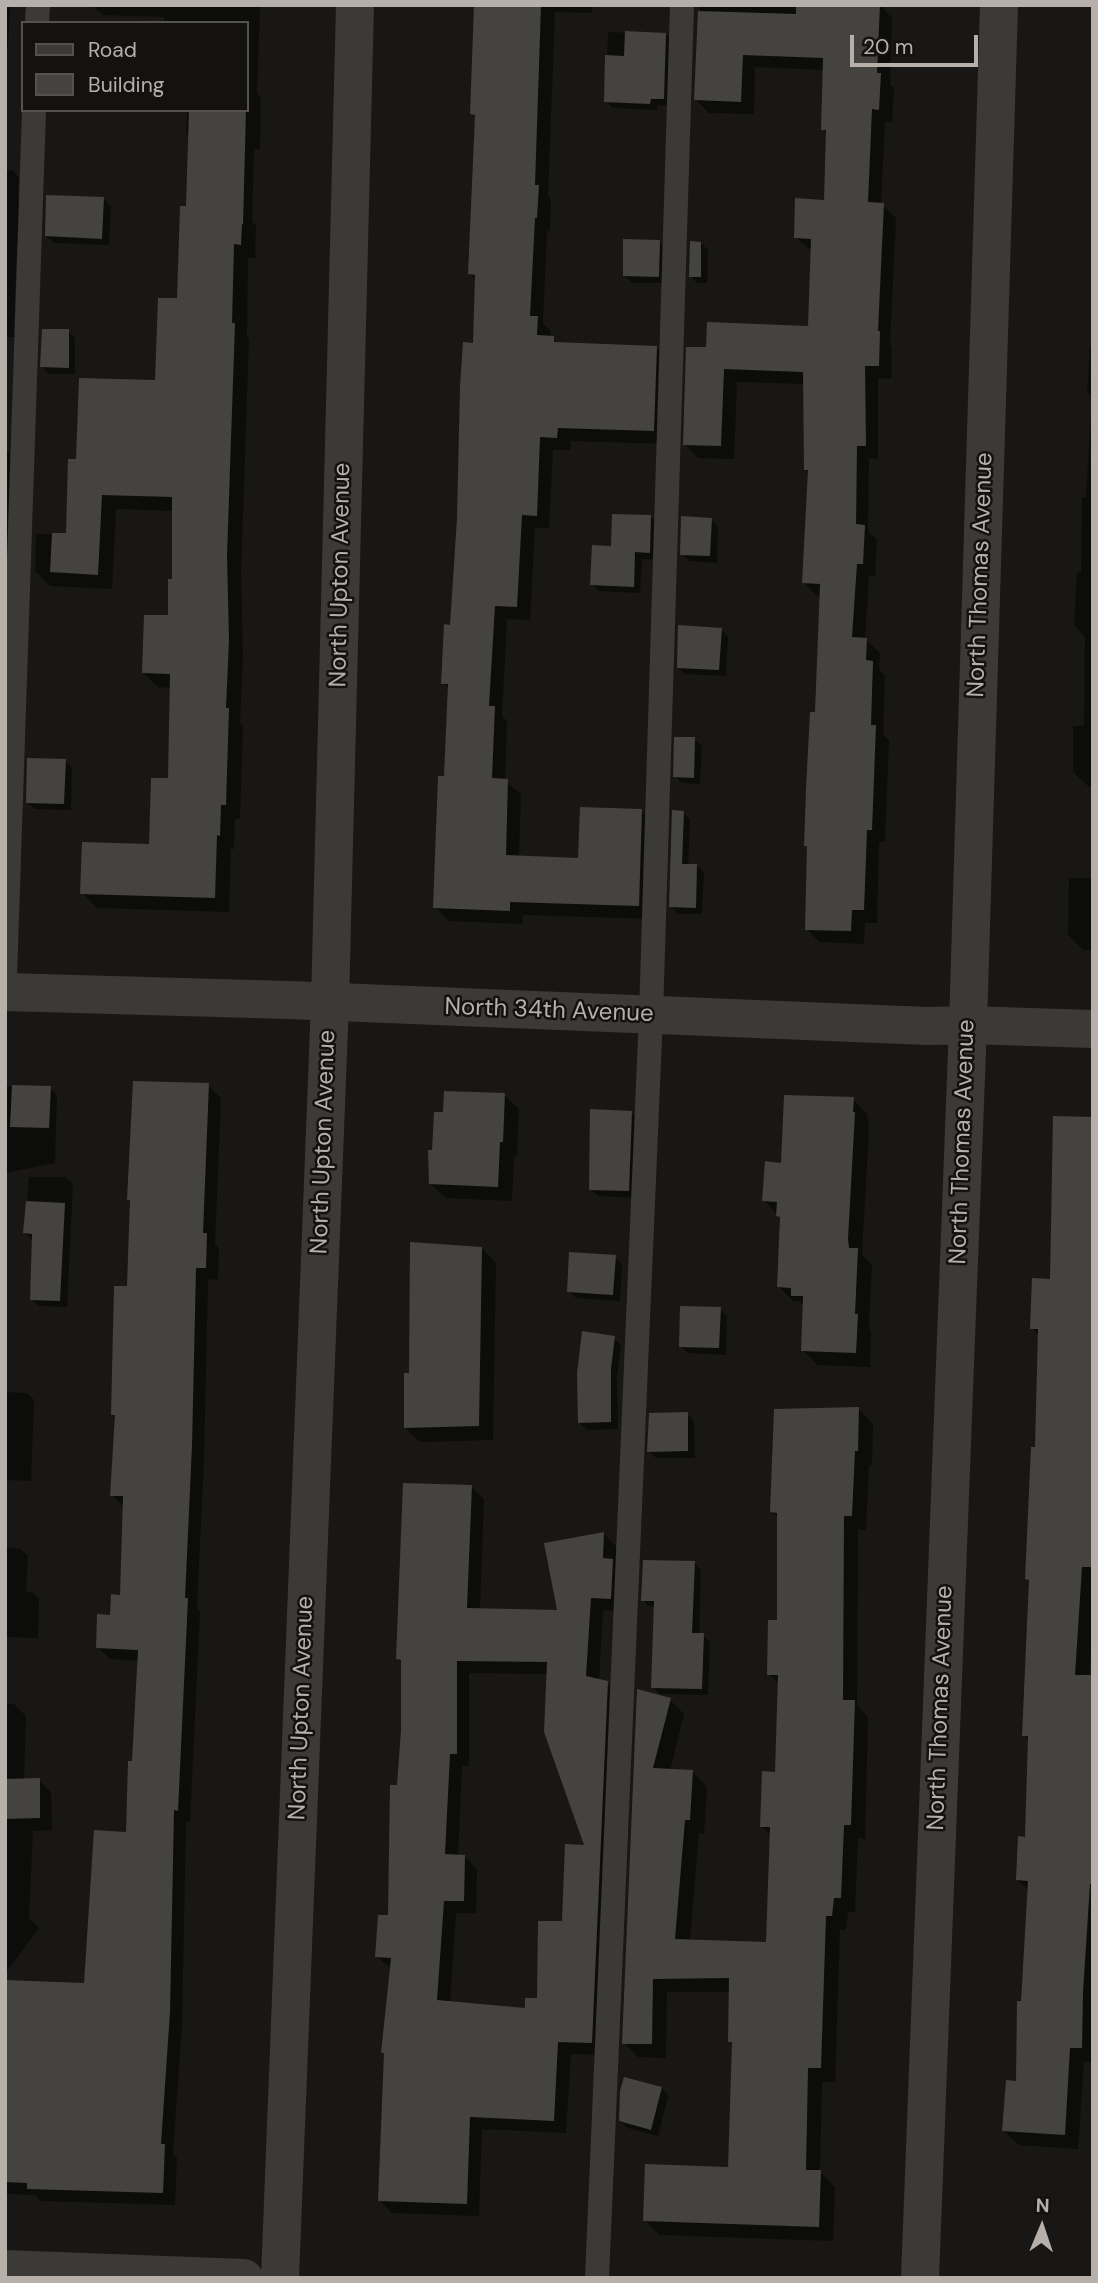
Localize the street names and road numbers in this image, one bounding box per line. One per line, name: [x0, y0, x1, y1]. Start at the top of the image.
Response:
street label: North Thomas Avenue: [962, 452, 1000, 698]
street label: North Upton Avenue: [325, 462, 357, 688]
street label: North 34th Avenue: [444, 993, 654, 1029]
street label: North Thomas Avenue: [944, 1019, 982, 1265]
street label: North Upton Avenue: [306, 1029, 342, 1255]
street label: North Thomas Avenue: [922, 1585, 960, 1831]
street label: North Upton Avenue: [284, 1595, 320, 1821]

